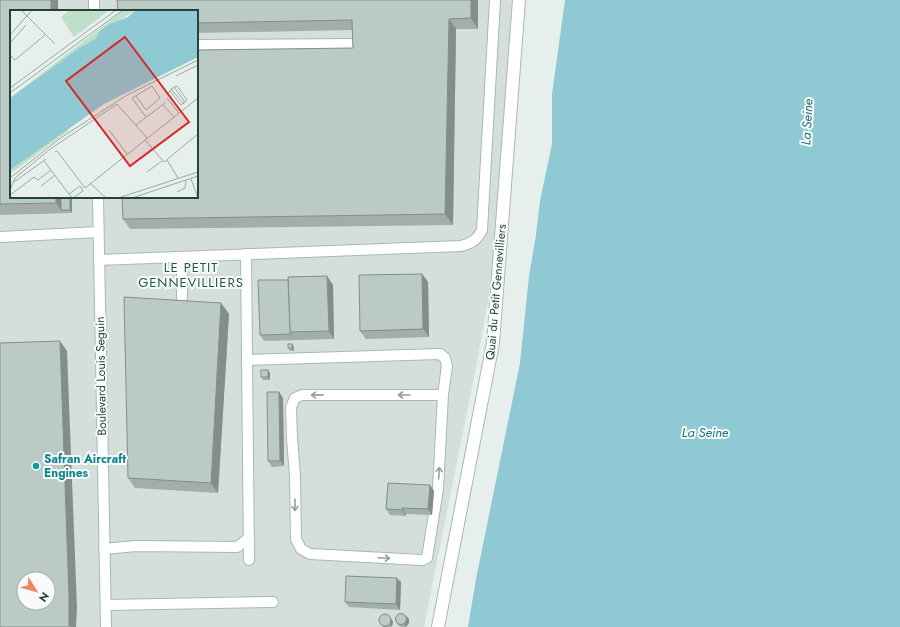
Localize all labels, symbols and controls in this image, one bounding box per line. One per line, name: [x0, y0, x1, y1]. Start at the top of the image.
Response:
inset map: [10, 10, 198, 198]
water label: La Seine: [796, 98, 818, 146]
street label: Quai du Petit Gennevilliers: [481, 223, 511, 361]
district label: LE PETIT GENNEVILLIERS: [138, 258, 244, 292]
street label: Boulevard Louis Seguin: [91, 316, 111, 436]
one-way arrow: [311, 391, 324, 399]
one-way arrow: [398, 391, 411, 399]
water label: La Seine: [682, 423, 729, 442]
place label: Safran Aircraft Engines: [44, 450, 126, 482]
marker: Safran Aircraft Engines: [31, 461, 41, 471]
one-way arrow: [435, 467, 442, 480]
one-way arrow: [291, 498, 299, 511]
one-way arrow: [377, 555, 390, 562]
north arrow: [16, 571, 56, 611]
text: N: [35, 589, 53, 605]

